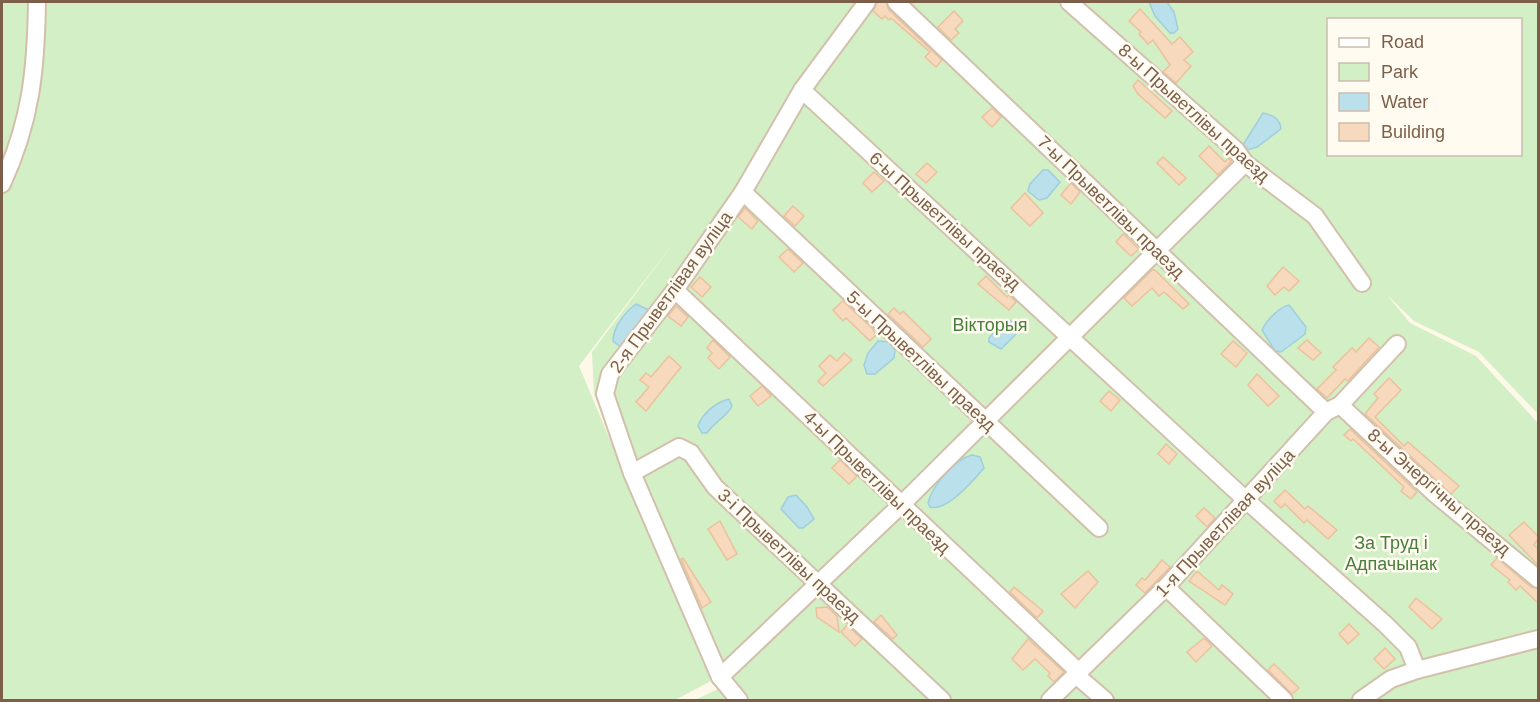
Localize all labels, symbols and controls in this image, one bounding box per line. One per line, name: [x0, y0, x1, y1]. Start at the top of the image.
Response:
legend: [1327, 18, 1522, 156]
text: Road: [1381, 32, 1424, 52]
street label: 8-ы Прыветлівы праезд: [1114, 40, 1274, 186]
text: Park: [1381, 62, 1419, 82]
text: Water: [1381, 92, 1428, 112]
text: Building: [1381, 122, 1445, 142]
street label: 7-ы Прыветлівы праезд: [1033, 132, 1189, 283]
street label: 6-ы Прыветлівы праезд: [865, 148, 1025, 294]
street label: 2-я Прыветлівая вуліца: [606, 207, 737, 377]
street label: 5-ы Прыветлівы праезд: [842, 287, 1000, 436]
park label: Вікторыя: [953, 315, 1027, 335]
street label: 4-ы Прыветлівы праезд: [799, 407, 955, 558]
street label: 8-ы Энергічны праезд: [1364, 425, 1515, 560]
street label: 1-я Прыветлівая вуліца: [1151, 444, 1299, 601]
street label: 3-і Прыветлівы праезд: [714, 485, 865, 628]
park label: За Труд і Адпачынак: [1345, 533, 1437, 574]

